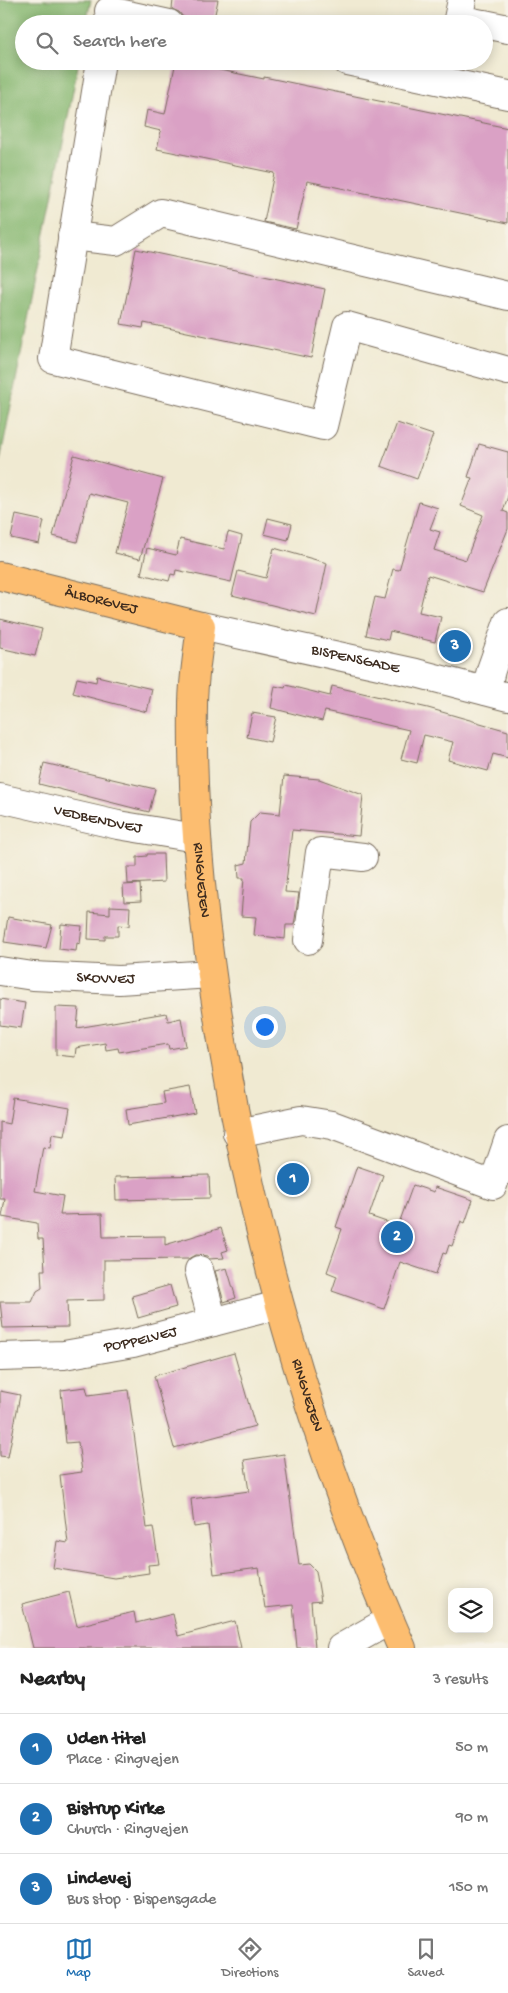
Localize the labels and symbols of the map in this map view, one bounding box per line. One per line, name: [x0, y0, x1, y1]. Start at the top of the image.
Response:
street label: ÅLBORGVEJ: [63, 583, 140, 619]
pin: 3: [439, 627, 471, 665]
street label: BISPENSGADE: [308, 641, 402, 678]
street label: VEDBENDVEJ: [51, 801, 144, 838]
street label: RINGVEJEN: [188, 842, 213, 919]
street label: SKOVVEJ: [76, 969, 136, 989]
your location: [252, 1014, 278, 1040]
pin: 1: [277, 1160, 309, 1198]
pin: 2: [381, 1218, 413, 1256]
street label: POPPELVEJ: [102, 1323, 180, 1357]
street label: RINGVEJEN: [287, 1357, 327, 1434]

